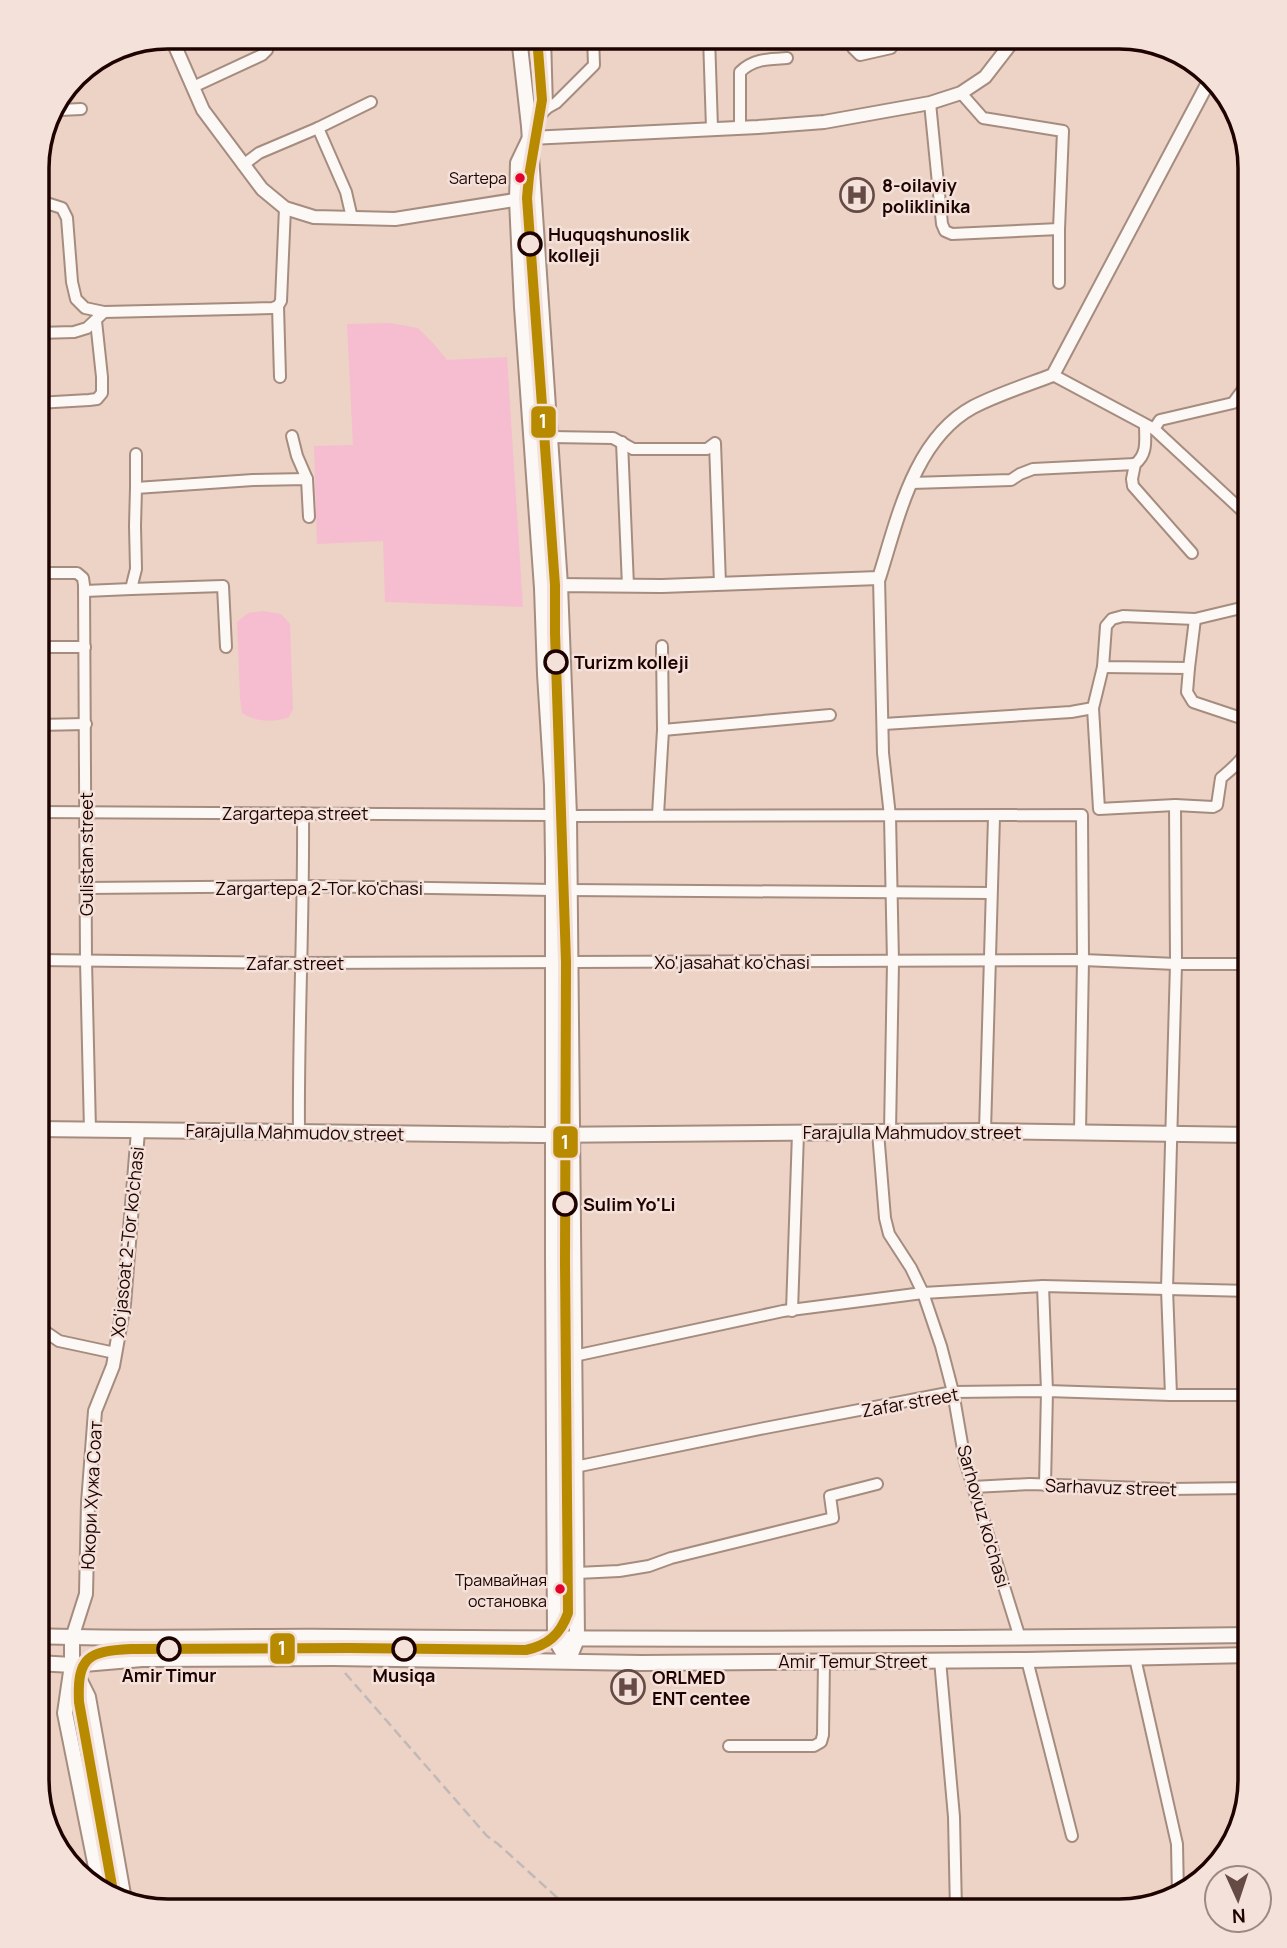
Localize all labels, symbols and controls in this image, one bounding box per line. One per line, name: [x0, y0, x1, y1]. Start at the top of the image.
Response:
place label: Sartepa: [449, 167, 507, 189]
marker: Sartepa: [513, 171, 527, 185]
place label: 8-oilaviy poliklinika: [882, 173, 970, 218]
hospital icon: 8-oilaviy poliklinika: [838, 176, 876, 214]
place label: Huquqshunoslik kolleji: [548, 222, 691, 267]
marker: Huquqshunoslik kolleji: [518, 232, 542, 256]
line badge: 1: [530, 405, 557, 439]
text: 1: [539, 408, 547, 434]
marker: Turizm kolleji: [544, 650, 568, 674]
place label: Turizm kolleji: [574, 650, 689, 674]
street label: Gulistan street: [74, 792, 98, 916]
street label: Zargartepa street: [222, 801, 368, 825]
street label: Zargartepa 2-Tor ko'chasi: [215, 876, 423, 900]
street label: Xo'jasahat ko'chasi: [654, 950, 810, 974]
street label: Zafar street: [246, 951, 344, 975]
street label: Farajulla Mahmudov street: [185, 1118, 405, 1146]
street label: Farajulla Mahmudov street: [803, 1120, 1021, 1144]
line badge: 1: [552, 1125, 579, 1159]
text: 1: [561, 1129, 569, 1155]
street label: Xo'jasoat 2-Tor ko'chasi: [105, 1145, 149, 1339]
marker: Sulim Yo'Li: [553, 1192, 577, 1216]
place label: Sulim Yo'Li: [583, 1192, 675, 1216]
street label: Zafar street: [859, 1382, 961, 1422]
street label: Юкори Хужа Соат: [75, 1420, 107, 1570]
street label: Sarhovuz ko'chasi: [952, 1442, 1016, 1590]
street label: Sarhavuz street: [1045, 1473, 1177, 1501]
place label: Трамвайная остановка: [455, 1569, 547, 1612]
marker: Трамвайная остановка: [553, 1582, 567, 1596]
line badge: 1: [269, 1632, 296, 1665]
text: 1: [278, 1635, 286, 1661]
marker: Amir Timur: [157, 1637, 181, 1661]
marker: Musiqa: [392, 1637, 416, 1661]
street label: Amir Temur Street: [778, 1649, 928, 1673]
place label: Amir Timur: [122, 1663, 216, 1687]
place label: Musiqa: [373, 1663, 435, 1687]
place label: ORLMED ENT centee: [652, 1665, 750, 1710]
hospital icon: ORLMED ENT centee: [609, 1668, 647, 1706]
north arrow: [1203, 1864, 1273, 1934]
text: N: [1231, 1903, 1246, 1929]

